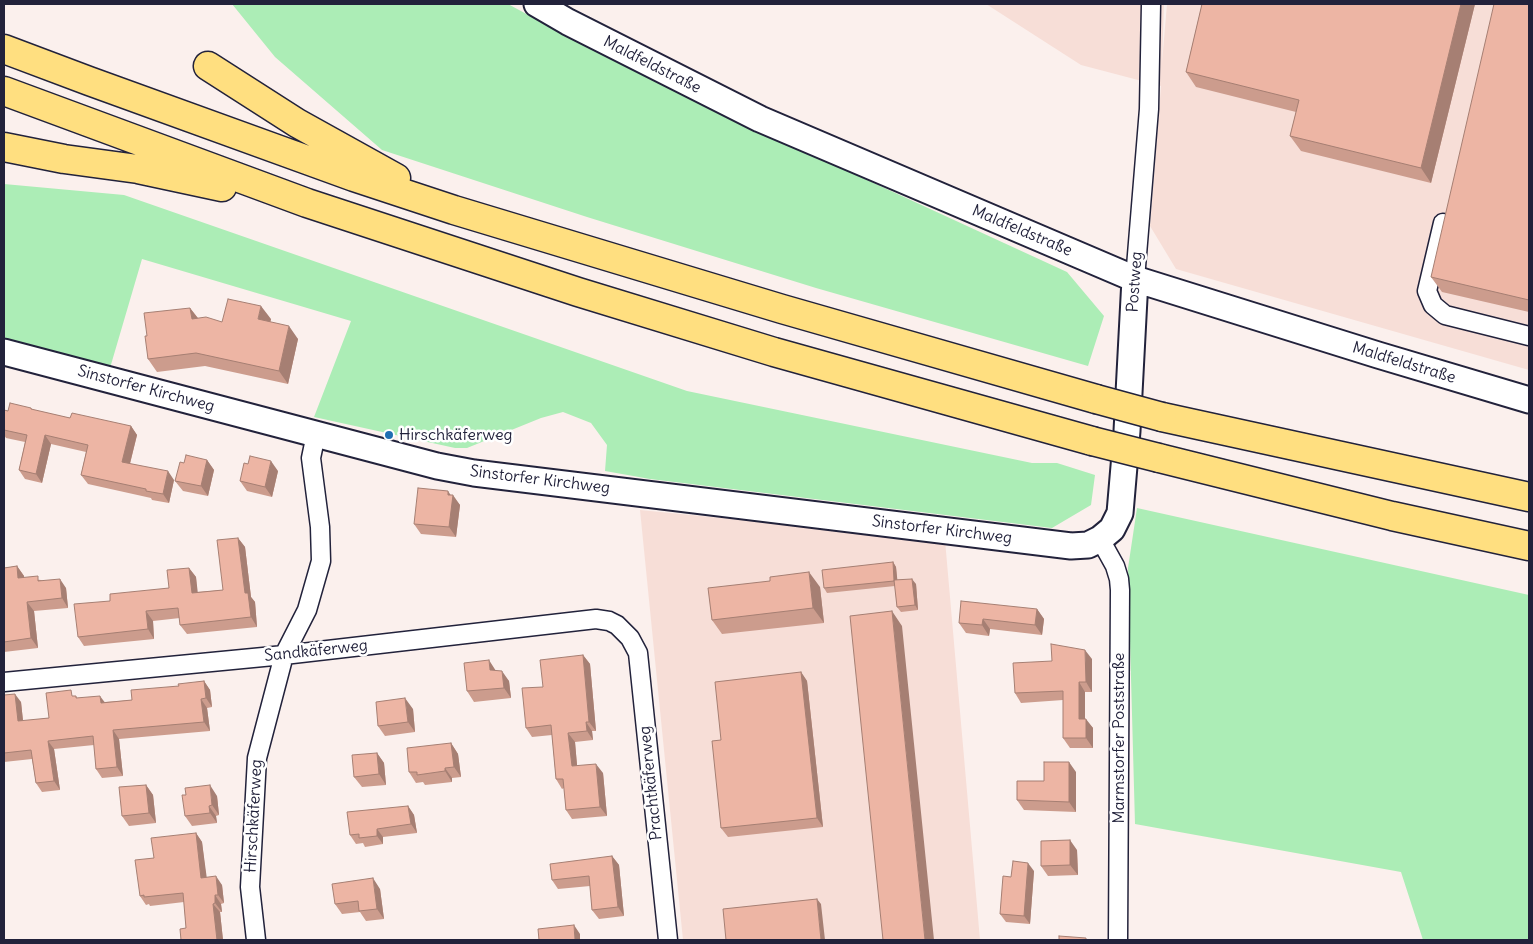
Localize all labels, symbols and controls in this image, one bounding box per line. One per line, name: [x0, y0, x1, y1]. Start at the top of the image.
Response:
street label: Maldfeldstraße: [600, 32, 704, 98]
street label: Maldfeldstraße: [969, 201, 1075, 261]
street label: Postweg: [1123, 251, 1147, 313]
street label: Maldfeldstraße: [1350, 338, 1458, 388]
street label: Sinstorfer Kirchweg: [75, 361, 217, 417]
place label: Hirschkäferweg: [399, 425, 513, 445]
marker: Hirschkäferweg: [383, 429, 395, 441]
street label: Sinstorfer Kirchweg: [469, 462, 611, 498]
street label: Sinstorfer Kirchweg: [871, 512, 1013, 548]
street label: Sandkäferweg: [263, 636, 369, 666]
street label: Marmstorfer Poststraße: [1109, 653, 1129, 823]
street label: Prachtkäferweg: [635, 725, 667, 841]
street label: Hirschkäferweg: [241, 759, 267, 873]

